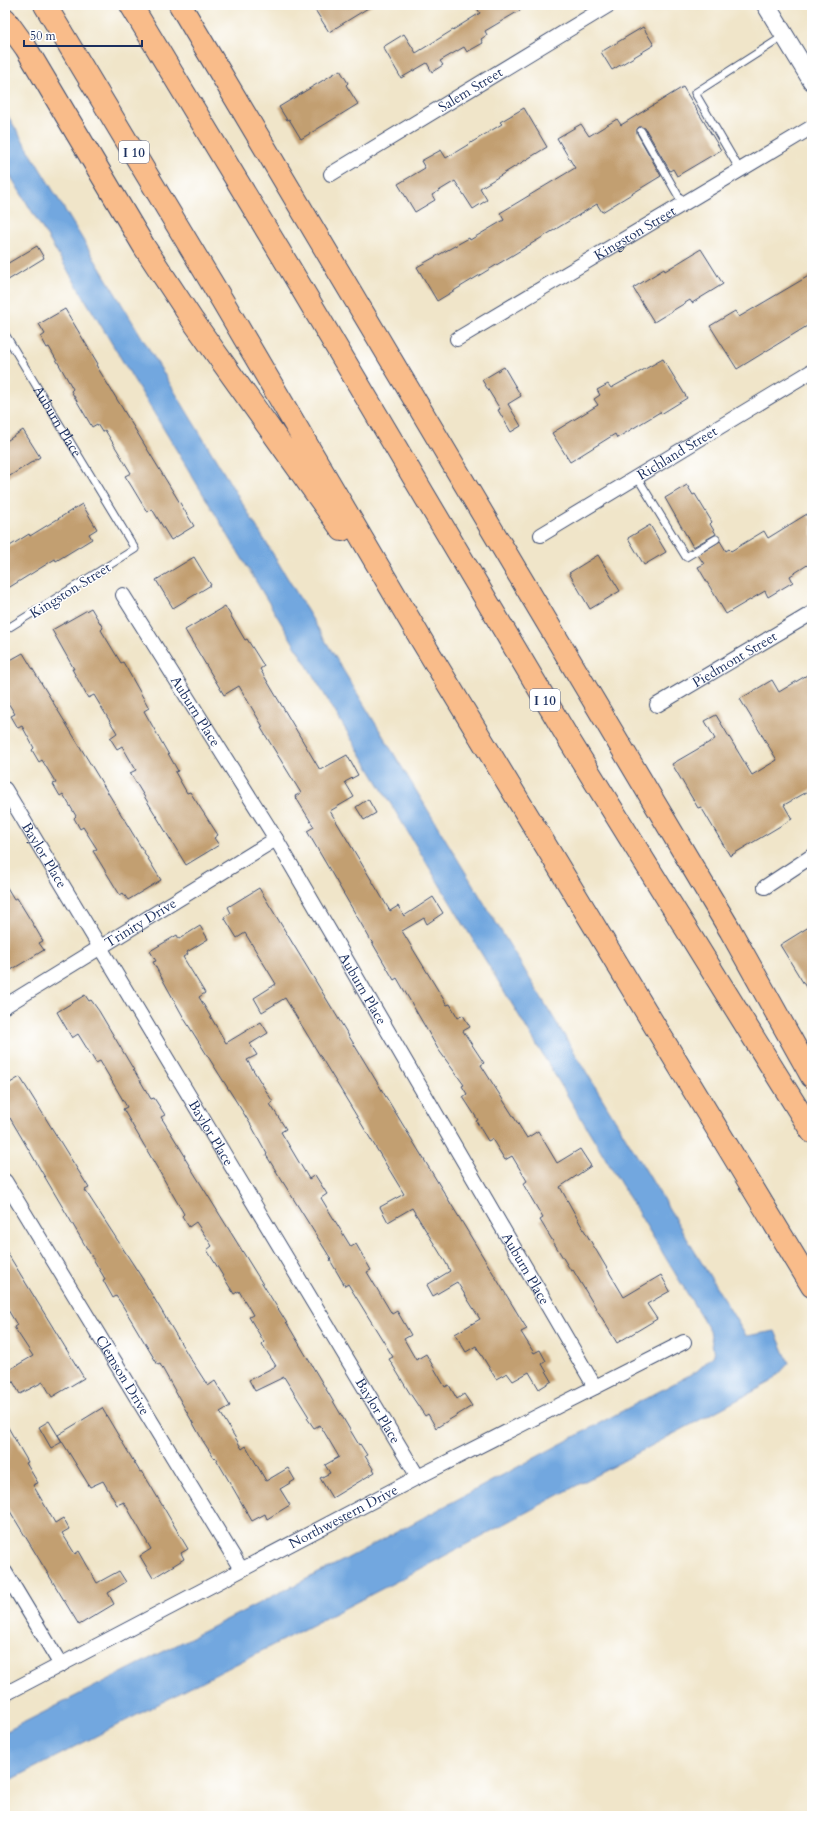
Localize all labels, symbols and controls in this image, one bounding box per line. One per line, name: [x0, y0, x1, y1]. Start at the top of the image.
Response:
scale bar: [24, 22, 142, 48]
text: 50 m: [30, 28, 57, 44]
street label: Salem Street: [435, 63, 507, 117]
road number: I 10: [119, 141, 149, 163]
street label: Kingston Street: [590, 201, 680, 265]
street label: Auburn Place: [28, 382, 86, 461]
street label: Richland Street: [634, 421, 721, 485]
street label: Kingston Street: [26, 558, 115, 623]
street label: Piedmont Street: [689, 627, 781, 692]
street label: Auburn Place: [166, 672, 225, 750]
road number: I 10: [530, 689, 560, 711]
street label: Baylor Place: [17, 819, 71, 892]
street label: Trinity Drive: [101, 894, 180, 952]
street label: Auburn Place: [334, 949, 391, 1028]
street label: Baylor Place: [184, 1097, 238, 1170]
street label: Auburn Place: [497, 1229, 554, 1308]
street label: Clemson Drive: [91, 1332, 154, 1419]
street label: Baylor Place: [351, 1374, 405, 1447]
street label: Northwestern Drive: [286, 1480, 401, 1553]

